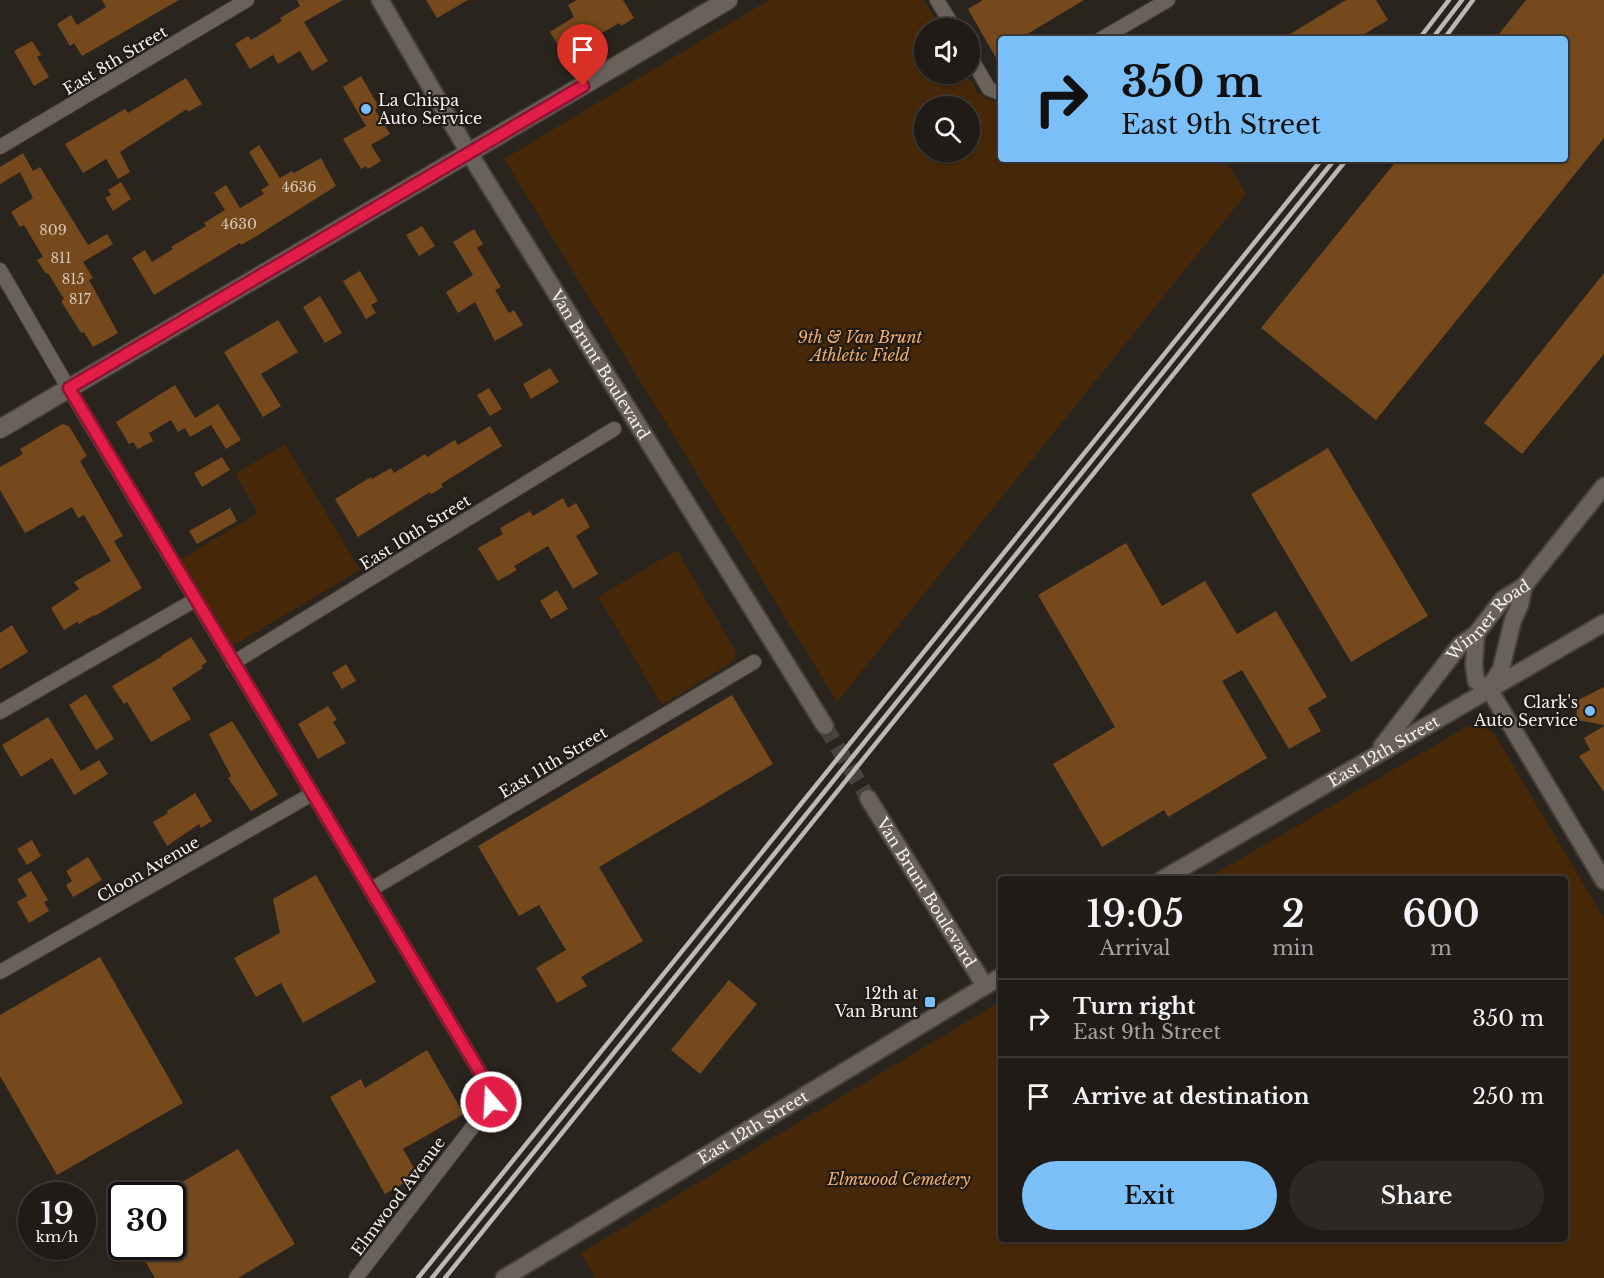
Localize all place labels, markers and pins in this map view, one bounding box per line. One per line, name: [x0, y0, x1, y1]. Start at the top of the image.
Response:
pin: [557, 24, 608, 86]
place label: La Chispa Auto Service: [377, 90, 482, 128]
marker: La Chispa Auto Service: [359, 102, 373, 116]
place label: Clark's Auto Service: [1473, 692, 1578, 730]
marker: Clark's Auto Service: [1583, 704, 1597, 718]
place label: 12th at Van Brunt: [834, 983, 918, 1021]
marker: 12th at Van Brunt: [923, 995, 937, 1009]

